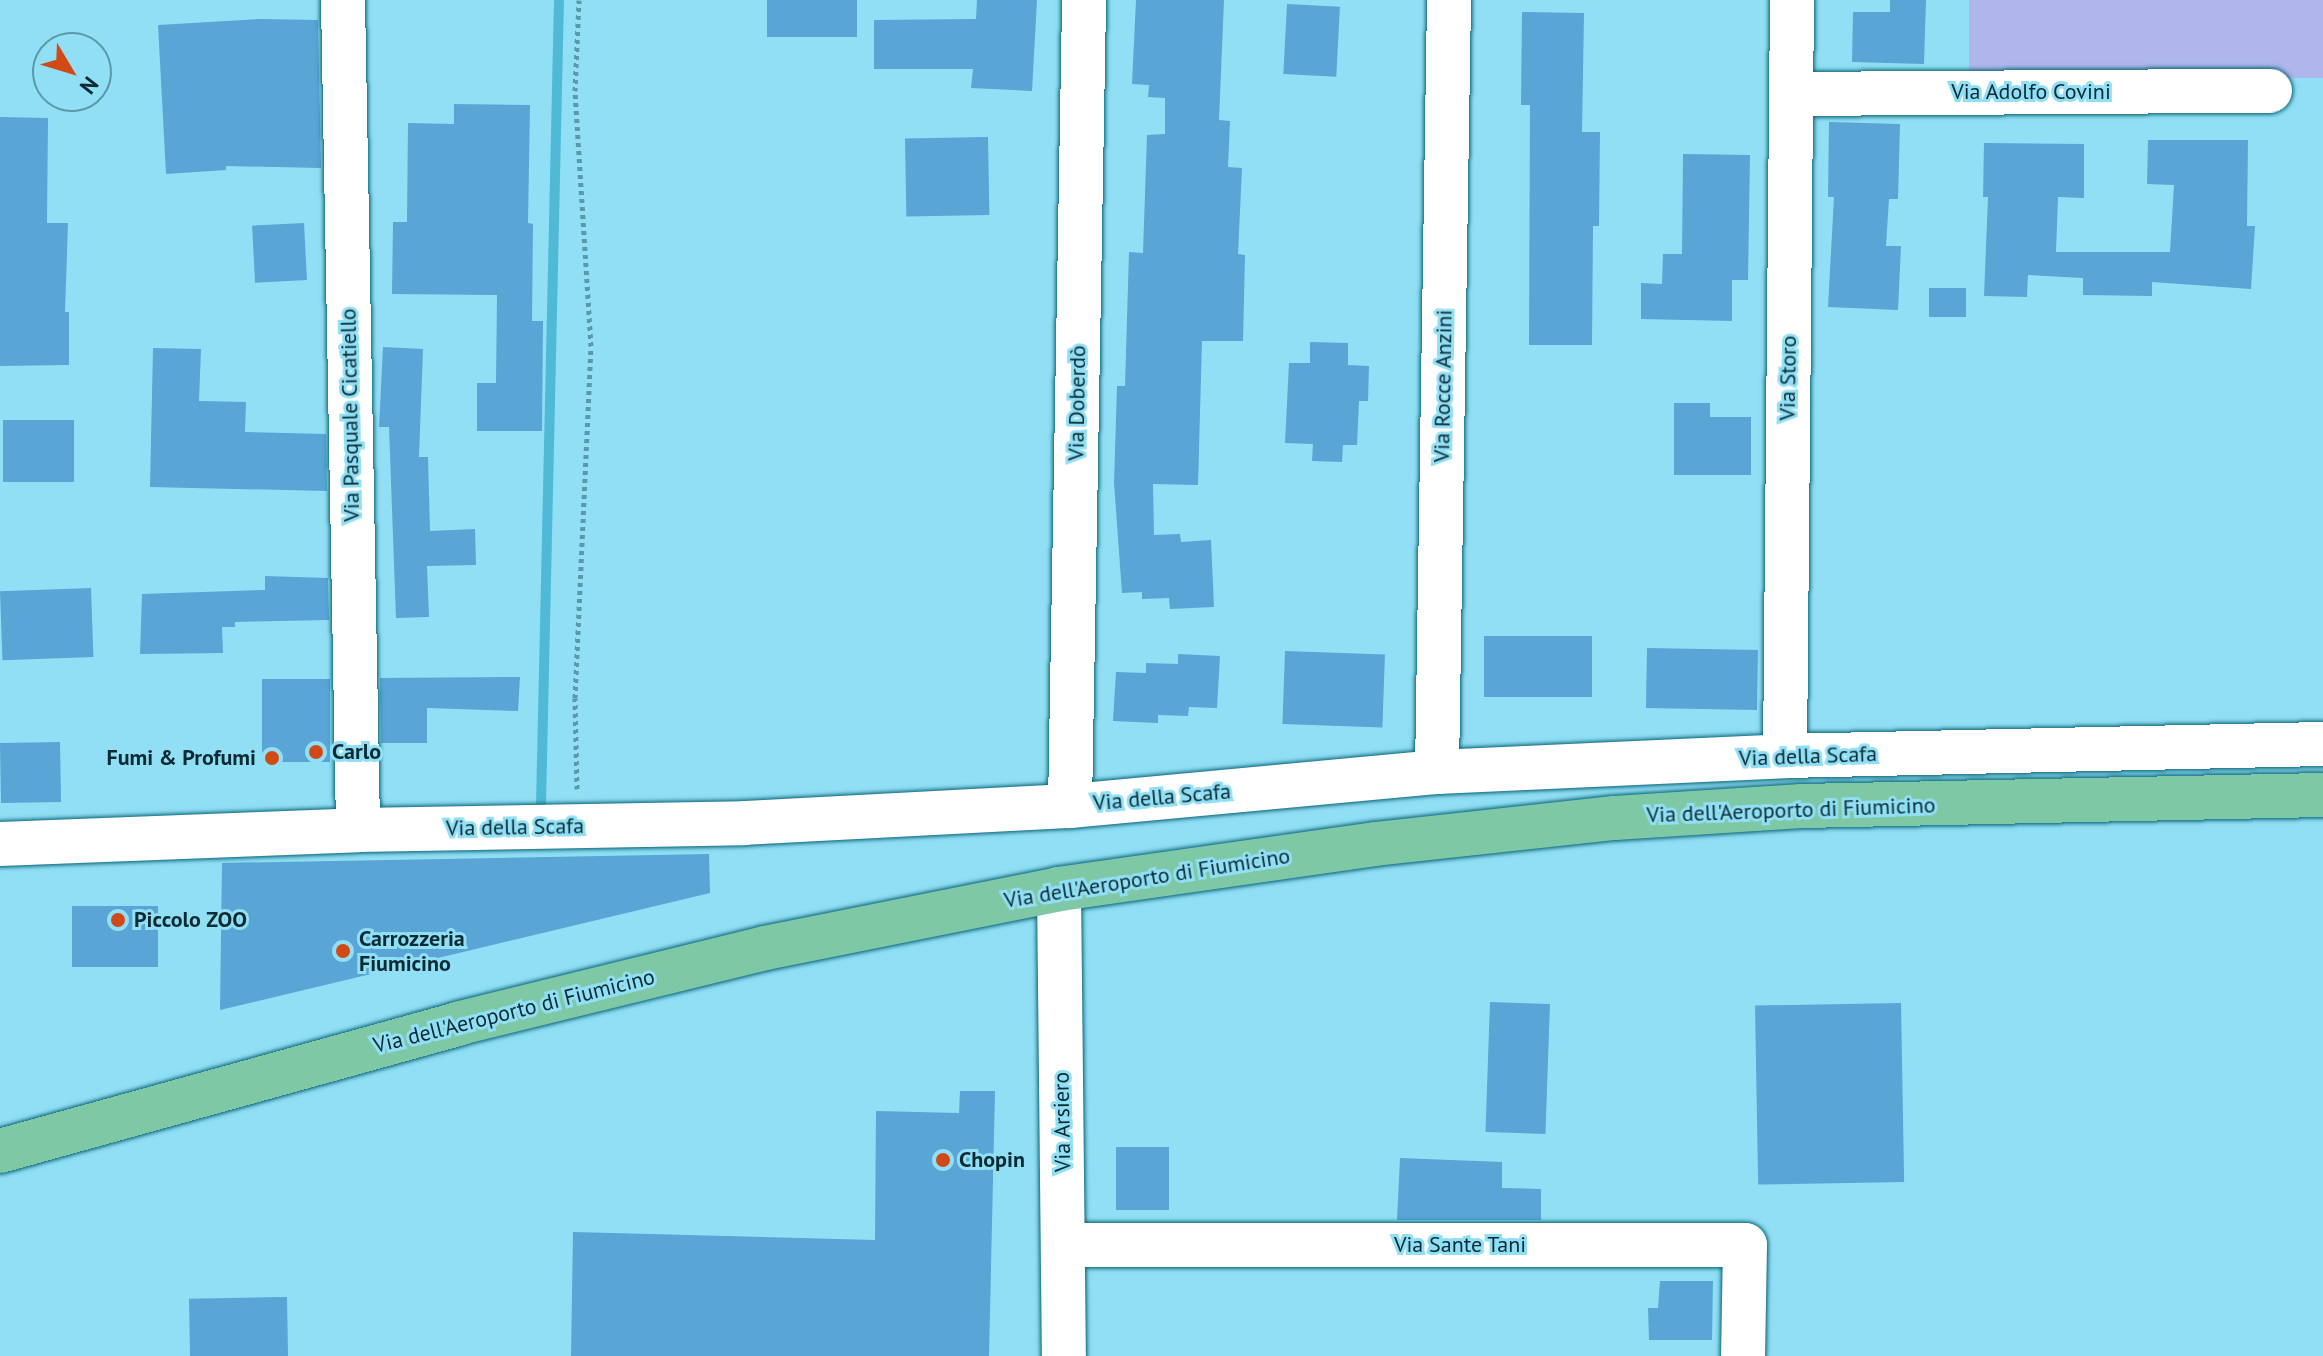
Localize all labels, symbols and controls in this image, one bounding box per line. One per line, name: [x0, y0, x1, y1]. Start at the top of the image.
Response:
north arrow: [32, 32, 112, 112]
text: N: [74, 71, 105, 100]
street label: Via Adolfo Covini: [1951, 79, 2111, 105]
street label: Via Pasquale Cicatiello: [335, 308, 365, 522]
street label: Via Rocce Anzini: [1428, 309, 1458, 463]
street label: Via Storo: [1774, 335, 1802, 421]
street label: Via Doberdò: [1063, 345, 1091, 461]
place label: Carlo: [332, 739, 381, 765]
street label: Via della Scafa: [1738, 740, 1878, 772]
marker: Carlo: [307, 743, 325, 761]
place label: Fumi & Profumi: [107, 745, 256, 771]
marker: Fumi & Profumi: [263, 749, 281, 767]
street label: Via della Scafa: [1092, 778, 1232, 816]
street label: Via dell'Aeroporto di Fiumicino: [1646, 792, 1936, 828]
street label: Via della Scafa: [446, 813, 584, 841]
street label: Via dell'Aeroporto di Fiumicino: [1002, 842, 1292, 914]
place label: Piccolo ZOO: [134, 907, 247, 933]
marker: Piccolo ZOO: [109, 911, 127, 929]
place label: Carrozzeria Fiumicino: [359, 925, 465, 976]
marker: Carrozzeria Fiumicino: [334, 942, 352, 960]
street label: Via dell'Aeroporto di Fiumicino: [371, 963, 657, 1059]
street label: Via Arsiero: [1048, 1071, 1076, 1173]
place label: Chopin: [959, 1147, 1025, 1173]
marker: Chopin: [934, 1151, 952, 1169]
street label: Via Sante Tani: [1394, 1232, 1526, 1258]

